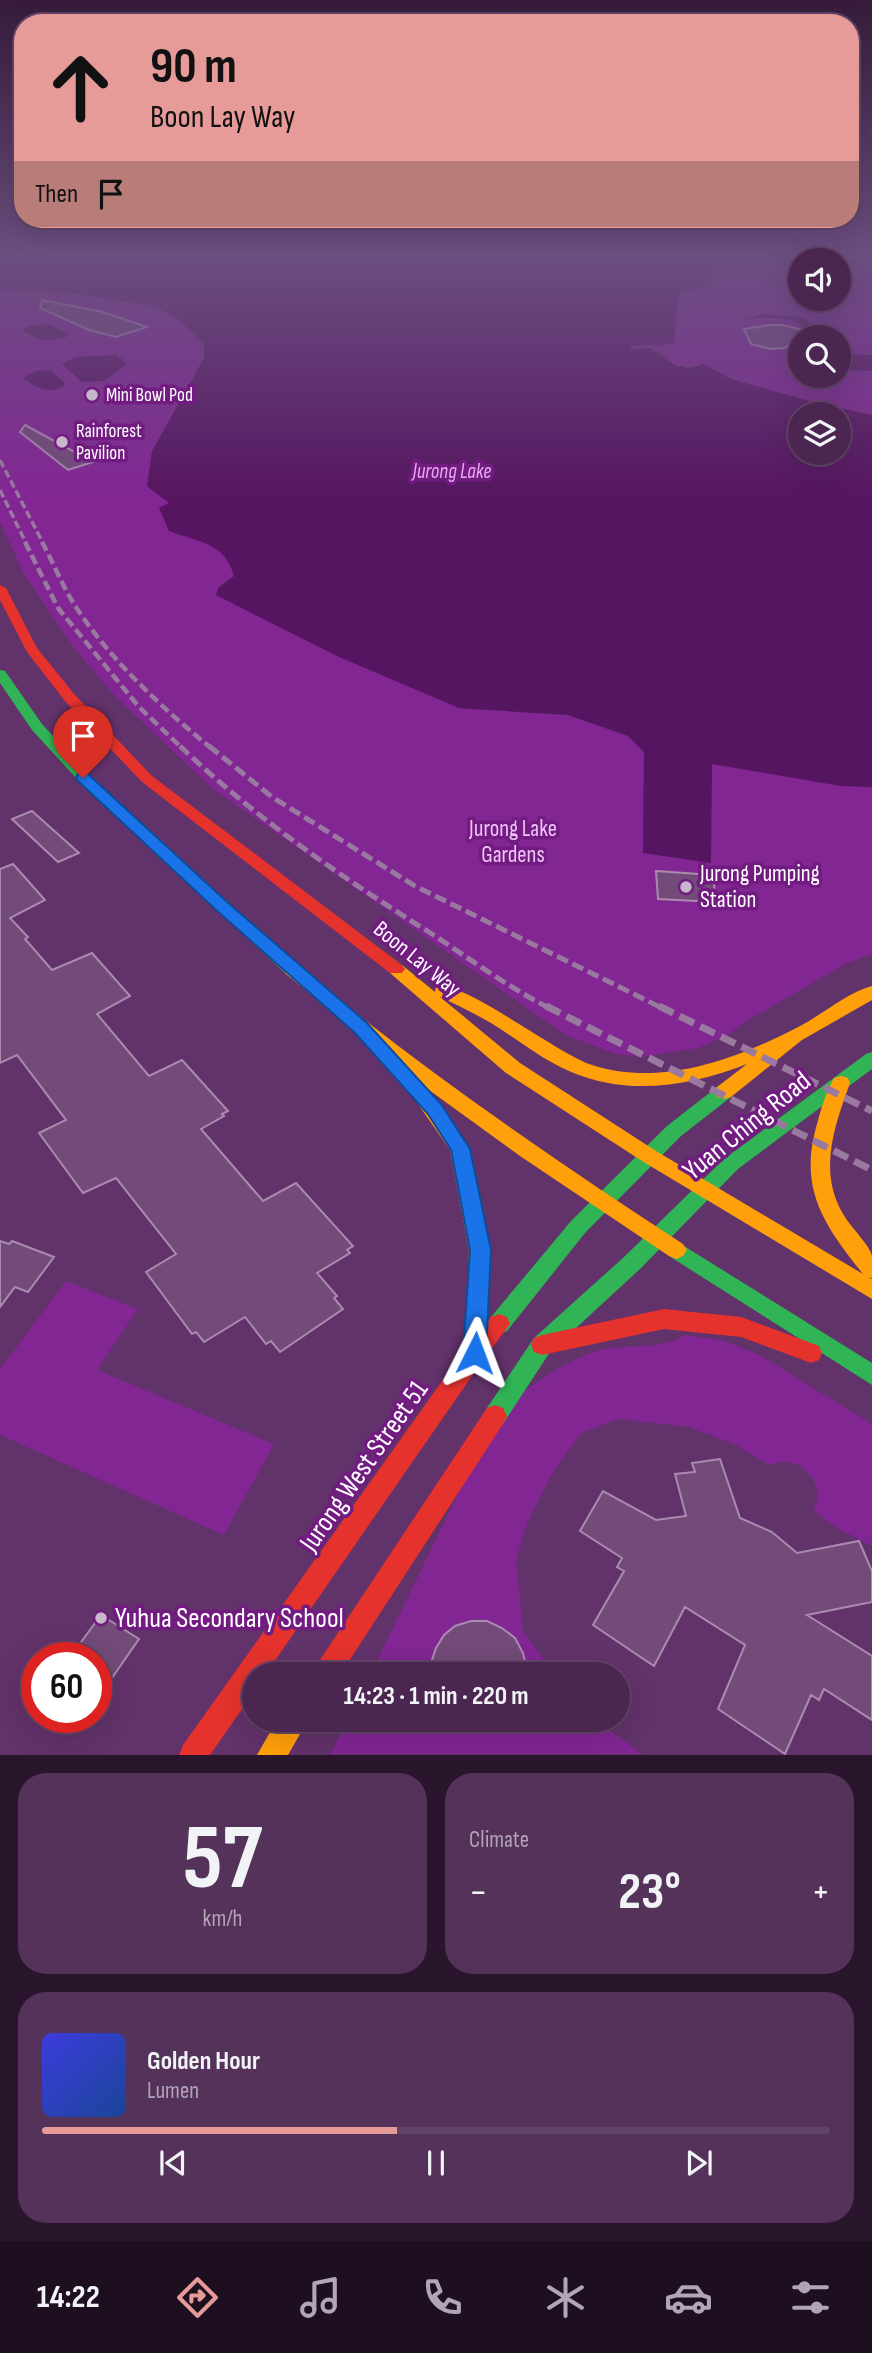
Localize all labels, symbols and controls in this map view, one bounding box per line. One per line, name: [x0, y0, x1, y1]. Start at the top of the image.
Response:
text: 90 m: [150, 38, 237, 97]
icon: ahead: [35, 42, 126, 133]
text: Boon Lay Way: [150, 98, 295, 137]
icon: arrive: [92, 175, 130, 213]
text: Then: [35, 179, 78, 210]
map controls: [788, 248, 851, 465]
button: sound: [788, 248, 851, 311]
button: search: [788, 325, 851, 388]
place label: Mini Bowl Pod: [106, 384, 193, 407]
marker: Mini Bowl Pod: [84, 387, 100, 403]
button: layers: [788, 402, 851, 465]
place label: Rainforest Pavilion: [76, 420, 142, 465]
marker: Rainforest Pavilion: [54, 434, 70, 450]
water label: Jurong Lake: [410, 459, 492, 484]
pin: [53, 706, 113, 778]
icon: arrive: [64, 717, 102, 755]
park label: Jurong Lake Gardens: [468, 815, 557, 869]
place label: Jurong Pumping Station: [699, 860, 820, 914]
marker: Jurong Pumping Station: [678, 879, 694, 895]
street label: Boon Lay Way: [368, 915, 467, 1003]
street label: Yuan Ching Road: [677, 1065, 817, 1187]
position arrow: [438, 1316, 512, 1390]
street label: Jurong West Street 51: [292, 1374, 435, 1559]
place label: Yuhua Secondary School: [115, 1602, 344, 1635]
marker: Yuhua Secondary School: [93, 1610, 109, 1626]
speed limit sign: 60: [21, 1642, 112, 1733]
text: 14:23 · 1 min · 220 m: [344, 1681, 528, 1712]
text: 57: [183, 1805, 262, 1914]
text: Climate: [469, 1826, 529, 1854]
text: 23°: [618, 1861, 681, 1924]
text: −: [469, 1870, 488, 1915]
text: +: [811, 1870, 830, 1915]
text: km/h: [203, 1905, 242, 1933]
text: Golden Hour: [147, 2046, 260, 2077]
text: Lumen: [147, 2077, 199, 2105]
icon: previous: [154, 2144, 192, 2182]
icon: pause: [417, 2144, 455, 2182]
icon: next: [680, 2144, 718, 2182]
icon: directions: [173, 2273, 222, 2322]
icon: music: [296, 2273, 345, 2322]
icon: phone: [418, 2273, 467, 2322]
icon: climate: [541, 2273, 590, 2322]
icon: car: [664, 2273, 713, 2322]
icon: filters: [786, 2273, 835, 2322]
text: 14:22: [37, 2278, 100, 2317]

